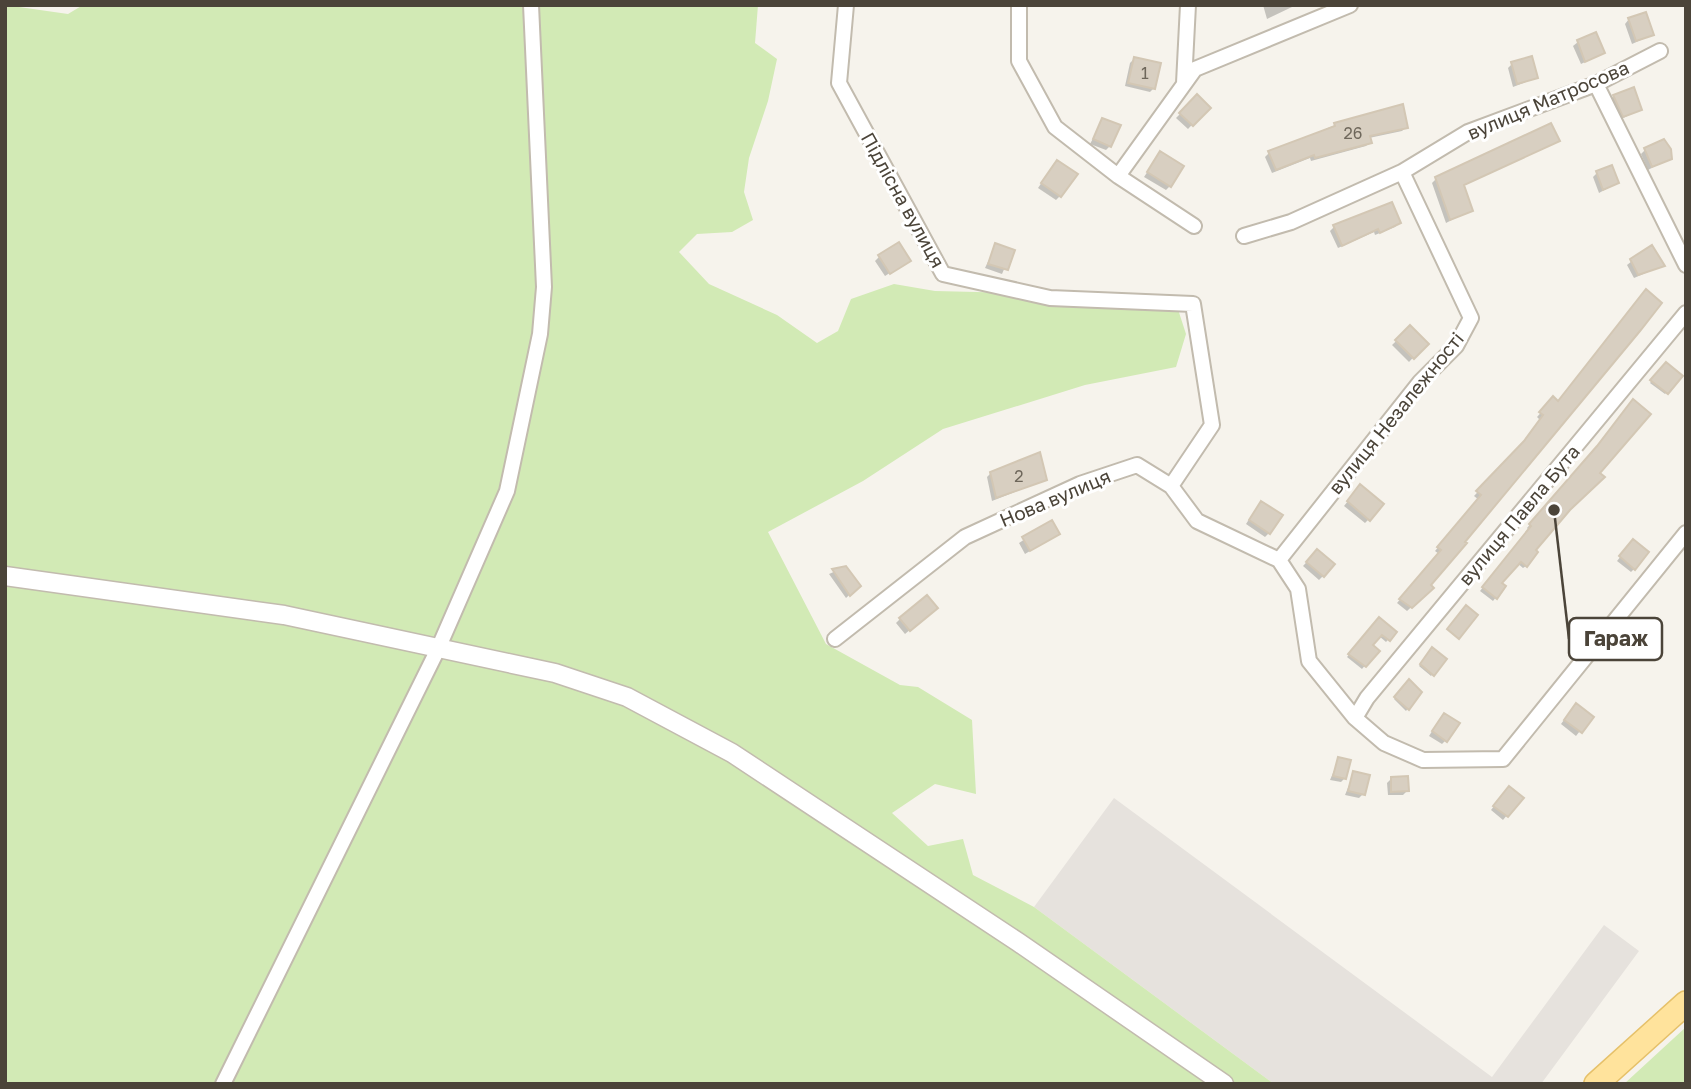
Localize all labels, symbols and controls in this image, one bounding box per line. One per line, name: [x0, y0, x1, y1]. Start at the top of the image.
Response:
street label: вулиця Матросова: [1464, 55, 1632, 144]
house number: 1: [1141, 63, 1149, 83]
house number: 26: [1344, 123, 1362, 143]
street label: Підлісна вулиця: [857, 128, 950, 271]
street label: вулиця Незалежності: [1323, 327, 1468, 498]
street label: вулиця Павла Бута: [1453, 440, 1584, 589]
street label: Нова вулиця: [996, 464, 1114, 531]
house number: 2: [1014, 466, 1024, 486]
callout: Гараж: [1569, 618, 1662, 660]
text: Гараж: [1584, 625, 1649, 651]

